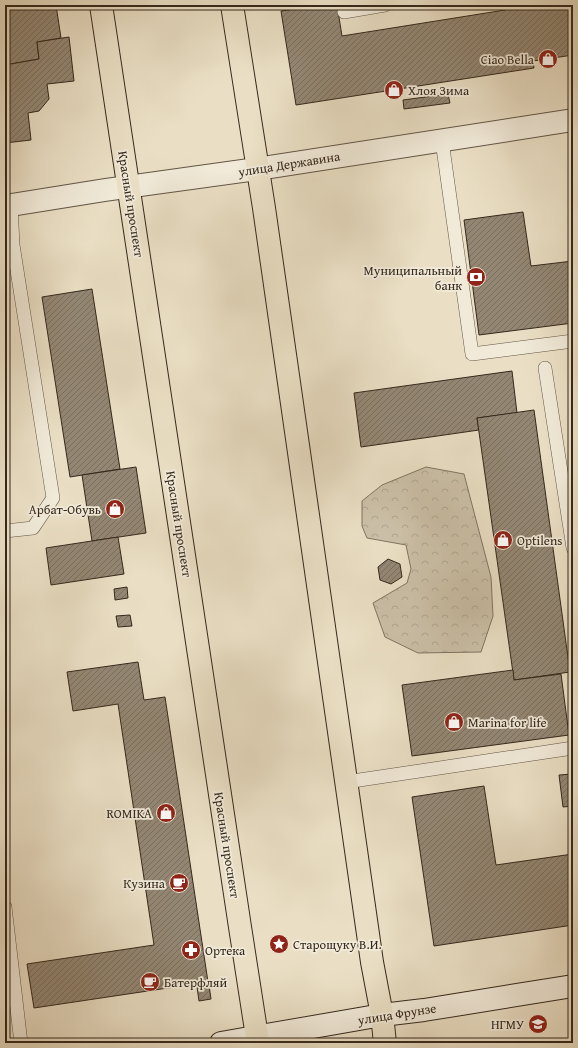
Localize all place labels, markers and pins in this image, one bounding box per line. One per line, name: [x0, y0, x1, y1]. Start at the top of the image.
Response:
shop icon: Ciao Bella: [537, 48, 559, 70]
place label: Ciao Bella: [481, 50, 535, 69]
shop icon: Хлоя Зима: [383, 79, 405, 101]
place label: Хлоя Зима: [408, 81, 470, 100]
place label: Муниципальный банк: [364, 261, 462, 295]
bank icon: Муниципальный банк: [465, 266, 487, 288]
shop icon: Арбат-Обувь: [104, 498, 126, 520]
place label: Арбат-Обувь: [29, 500, 101, 519]
shop icon: Optilens: [492, 529, 514, 551]
place label: Optilens: [517, 531, 562, 550]
shop icon: Marina for life: [443, 711, 465, 733]
place label: Marina for life: [468, 713, 547, 732]
shop icon: ROMIKA: [155, 802, 177, 824]
place label: ROMIKA: [106, 804, 152, 823]
cafe icon: Кузина: [168, 872, 190, 894]
place label: Кузина: [123, 874, 166, 893]
place icon: Старощуку В.И.: [268, 933, 290, 955]
place label: Старощуку В.И.: [293, 935, 382, 954]
pharmacy icon: Ортека: [180, 939, 202, 961]
place label: Ортека: [205, 941, 246, 960]
cafe icon: Батерфляй: [139, 971, 161, 993]
place label: Батерфляй: [164, 973, 227, 992]
school or university icon: НГМУ: [527, 1013, 549, 1035]
place label: НГМУ: [491, 1015, 524, 1034]

